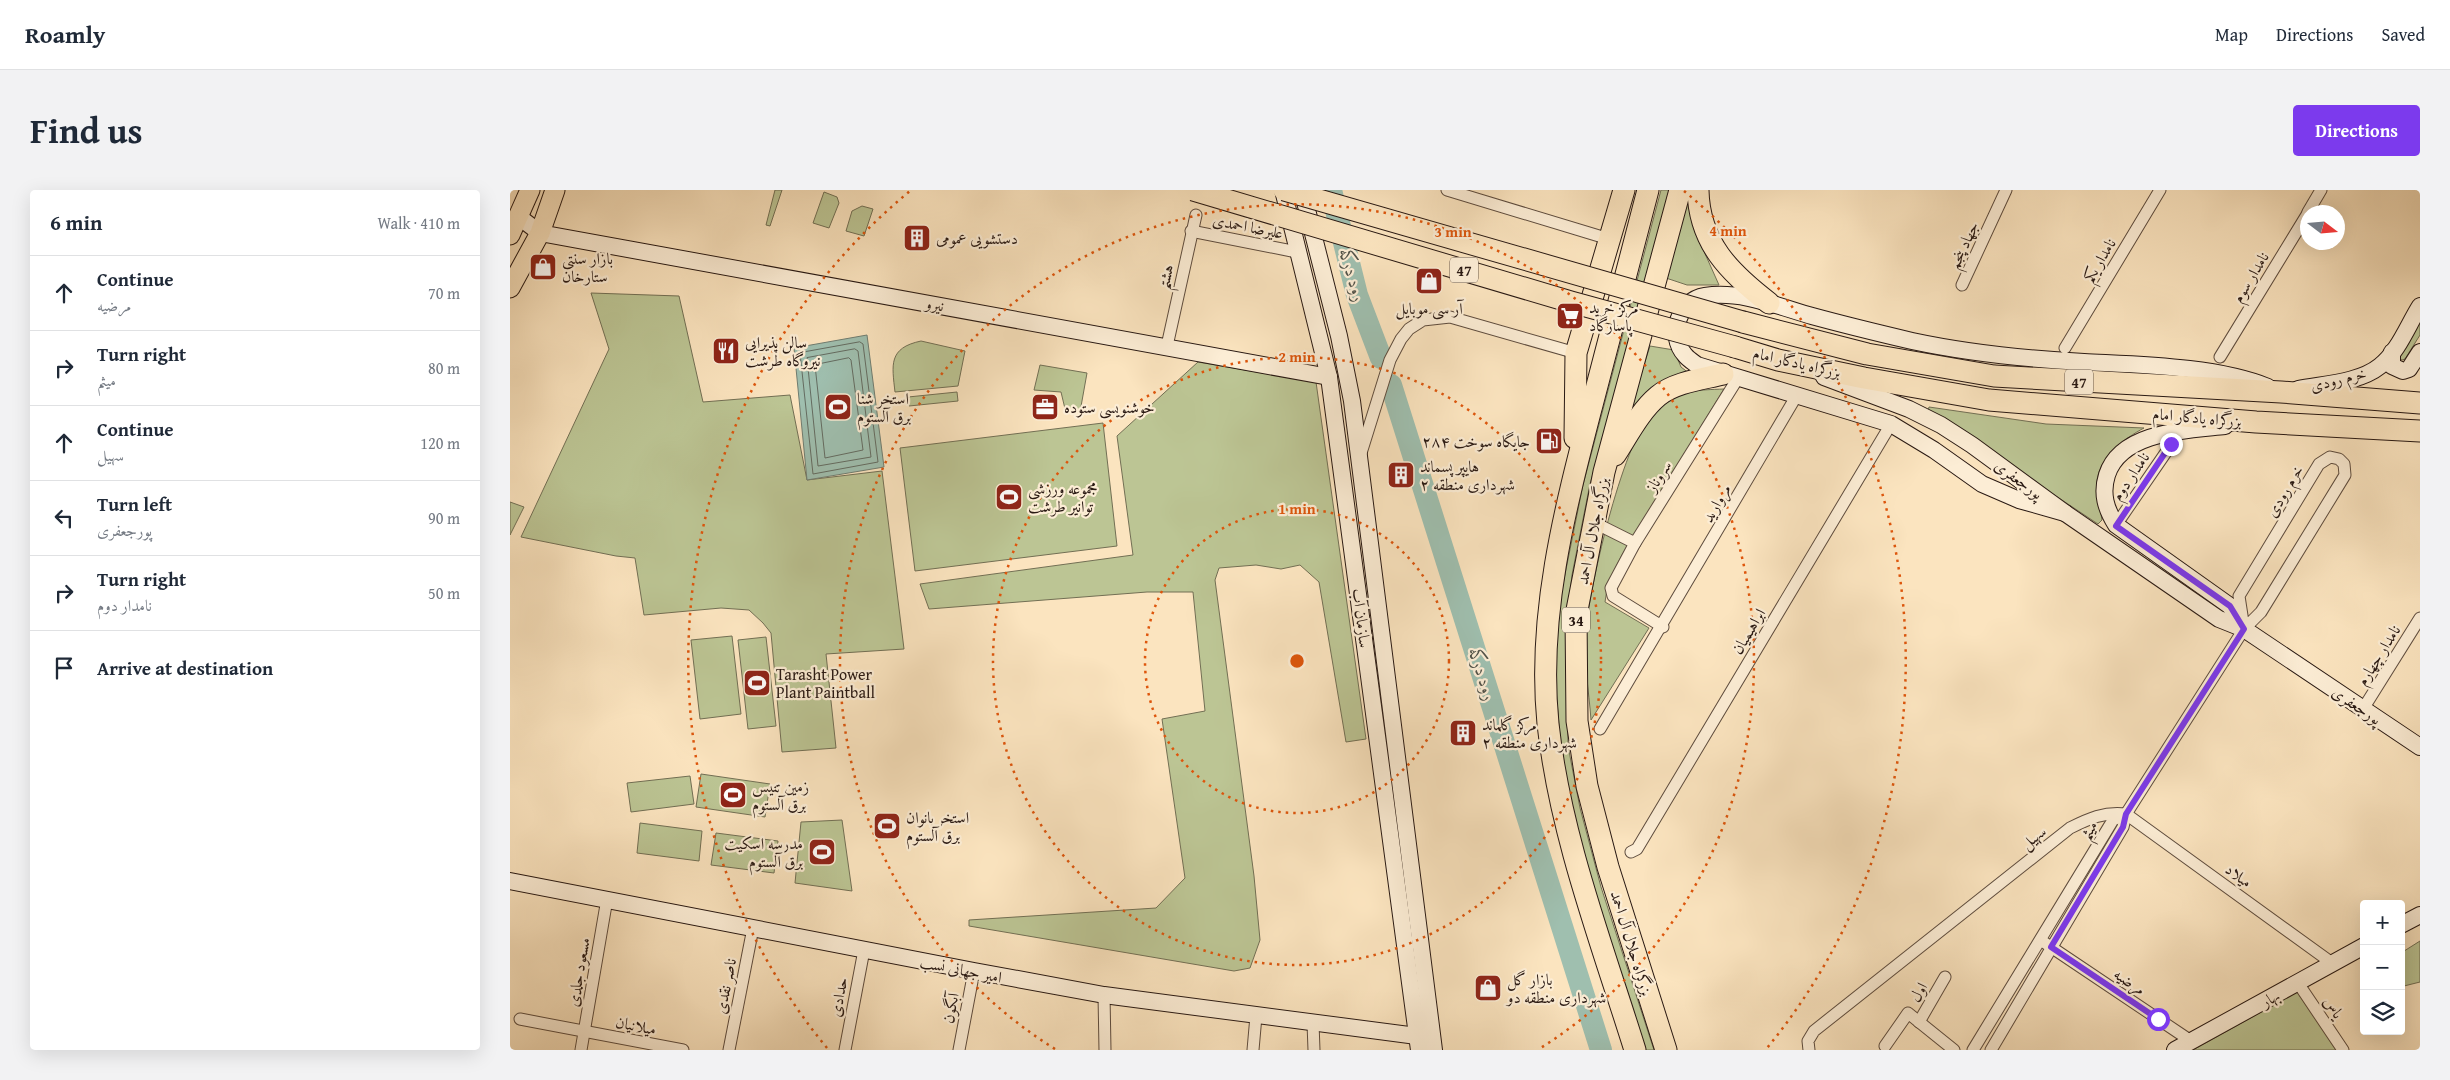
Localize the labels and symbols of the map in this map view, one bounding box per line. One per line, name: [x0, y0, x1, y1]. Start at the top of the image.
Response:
north arrow: [2300, 205, 2345, 250]
street label: علیرضا احمدی: [1211, 207, 1285, 245]
street label: جهاد پنجم: [1941, 217, 1988, 275]
text: 4 min: [1709, 220, 1747, 241]
text: 3 min: [1434, 221, 1472, 242]
building icon: دستشویی عمومی: [902, 223, 932, 253]
place label: دستشویی عمومی: [936, 226, 1018, 250]
street label: نامدار یکم: [2076, 233, 2125, 289]
water label: رود درکه: [1333, 245, 1373, 305]
place label: بازار سنتی ستارخان: [562, 246, 613, 288]
street label: نامدار سوم: [2225, 247, 2277, 309]
shop icon: بازار سنتی ستارخان: [528, 252, 558, 282]
road number: 47: [1450, 258, 1478, 282]
street label: هشتم: [1151, 262, 1184, 293]
shop icon: آر سی موبایل: [1414, 266, 1444, 296]
street label: نیرو: [922, 290, 946, 317]
place label: مرکز خرید پاسارگاد: [1589, 295, 1639, 337]
place label: آر سی موبایل: [1395, 296, 1464, 320]
supermarket icon: مرکز خرید پاسارگاد: [1555, 301, 1585, 331]
place label: سالن پذیرایی نیروگاه طرشت: [745, 330, 820, 372]
restaurant icon: سالن پذیرایی نیروگاه طرشت: [711, 336, 741, 366]
street label: بزرگراه یادگار امام: [1750, 340, 1843, 387]
text: 2 min: [1278, 346, 1316, 367]
street label: خرم رودی: [2307, 360, 2369, 400]
road number: 47: [2065, 370, 2093, 394]
place label: استخر شنا برق آلستوم: [857, 386, 911, 431]
sports icon: استخر شنا برق آلستوم: [823, 392, 853, 422]
office icon: خوشنویسی ستوده: [1030, 392, 1060, 422]
place label: خوشنویسی ستوده: [1064, 395, 1155, 419]
street label: بزرگراه یادگار امام: [2151, 401, 2243, 436]
fuel station icon: جایگاه سوخت ۲۸۴: [1534, 426, 1564, 456]
place label: جایگاه سوخت ۲۸۴: [1422, 429, 1530, 453]
route end: [2160, 433, 2183, 456]
street label: نامدار دوم: [2105, 447, 2158, 507]
street label: پورجعفری: [1990, 453, 2049, 505]
place label: هایپر پسماند شهرداری منطقه ۲: [1420, 454, 1515, 496]
street label: سروناز: [1638, 455, 1677, 498]
building icon: هایپر پسماند شهرداری منطقه ۲: [1386, 460, 1416, 490]
street label: خرم‌ رودی: [2259, 460, 2312, 523]
street label: بزرگراه جلال آل احمد: [1570, 475, 1614, 587]
place label: مجموعه ورزشی توانیر طرشت: [1028, 476, 1097, 518]
street label: مروارید: [1695, 479, 1737, 527]
sports icon: مجموعه ورزشی توانیر طرشت: [994, 482, 1024, 512]
text: 1 min: [1278, 498, 1316, 519]
street label: سازمان آب: [1346, 587, 1378, 649]
street label: ابراهیمیان: [1725, 603, 1771, 659]
road number: 34: [1562, 608, 1590, 632]
street label: نامدار چهارم: [2350, 620, 2409, 692]
water label: رود درکه: [1462, 644, 1504, 704]
centre of rings: [1288, 652, 1306, 670]
place label: Tarasht Power Plant Paintball: [776, 662, 875, 704]
sports icon: Tarasht Power Plant Paintball: [742, 668, 772, 698]
street label: پورجعفری: [2327, 680, 2387, 731]
place label: مرکز گلماند شهرداری منطقه ۲: [1482, 712, 1577, 754]
building icon: مرکز گلماند شهرداری منطقه ۲: [1448, 718, 1478, 748]
place label: زمین تنیس برق آلستوم: [752, 774, 809, 819]
sports icon: زمین تنیس برق آلستوم: [718, 780, 748, 810]
place label: استخر بانوان برق آلستوم: [906, 805, 969, 850]
sports icon: استخر بانوان برق آلستوم: [872, 811, 902, 841]
street label: میثم: [2073, 816, 2107, 847]
street label: سهیل: [2015, 819, 2051, 855]
place label: مدرسه اسکیت برق آلستوم: [724, 831, 803, 876]
sports icon: مدرسه اسکیت برق آلستوم: [807, 837, 837, 867]
street label: میلاد: [2220, 857, 2258, 893]
street label: بزرگراه جلال آل احمد: [1605, 887, 1659, 999]
street label: مسعود جلدی: [560, 935, 596, 1009]
street label: امیر جهانی نسب: [918, 949, 1004, 989]
street label: ناصر نقدی: [708, 956, 742, 1016]
street label: مرضیه: [2109, 961, 2151, 1001]
place label: بازار گل شهرداری منطقه دو: [1505, 967, 1606, 1009]
shop icon: بازار گل شهرداری منطقه دو: [1473, 973, 1503, 1003]
street label: حدادی: [822, 975, 854, 1019]
street label: اول: [1903, 978, 1933, 1006]
street label: بهار: [2254, 983, 2284, 1014]
street label: آبگون: [935, 989, 965, 1025]
street label: یاس: [2318, 991, 2351, 1024]
route start: [2147, 1008, 2170, 1031]
street label: میلانیان: [614, 1009, 658, 1041]

